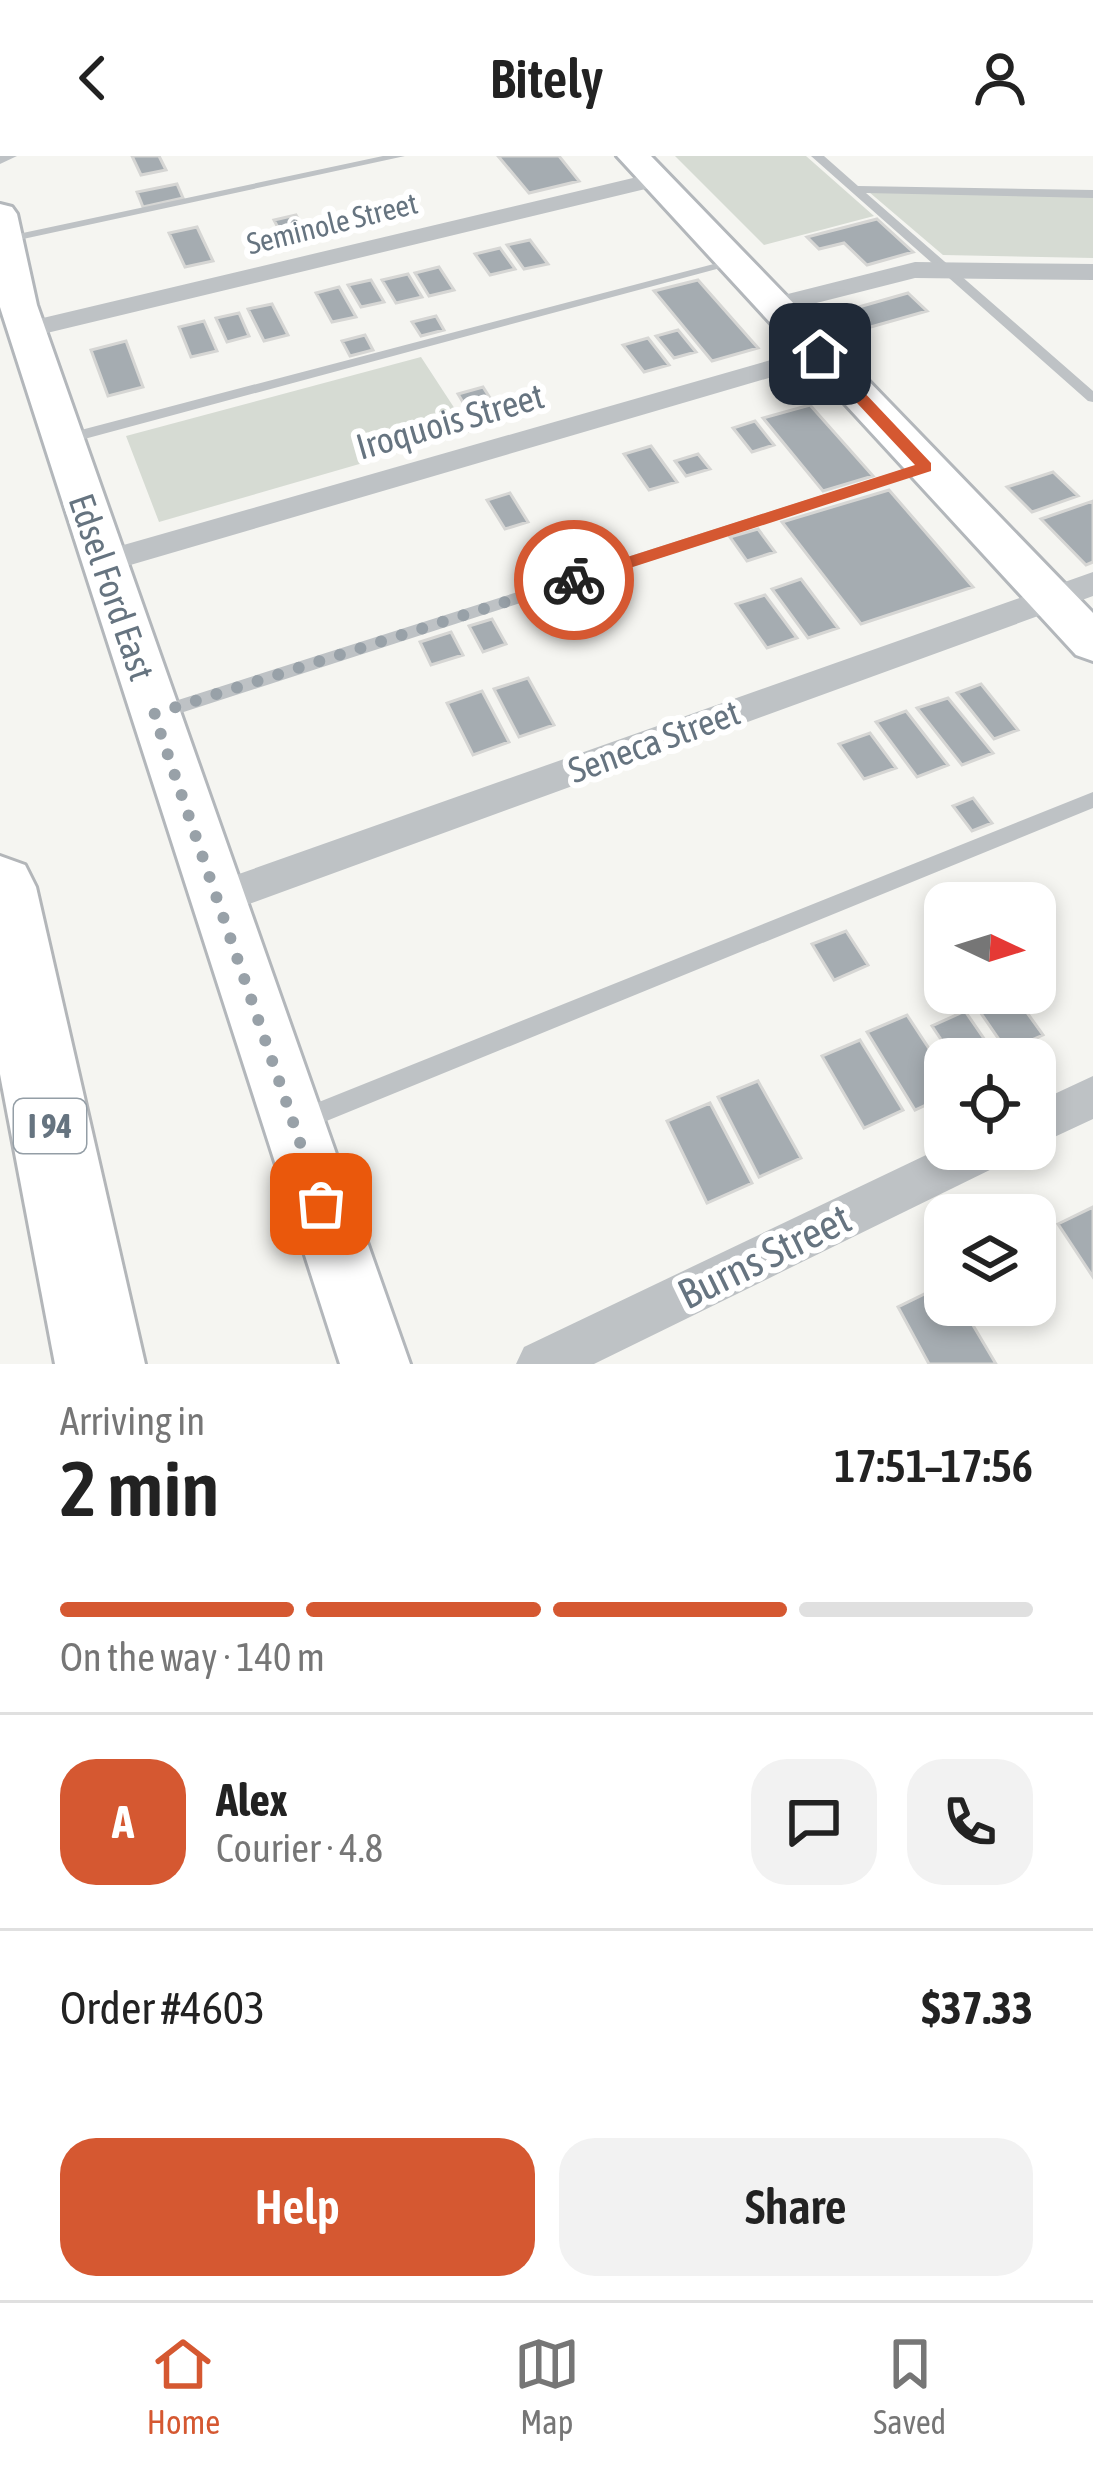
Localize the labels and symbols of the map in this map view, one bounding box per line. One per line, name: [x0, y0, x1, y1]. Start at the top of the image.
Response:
street label: Seminole Street: [243, 185, 421, 261]
pin: [769, 303, 871, 405]
street label: Iroquois Street: [351, 374, 549, 468]
street label: Edsel Ford East: [60, 488, 164, 686]
courier: [514, 520, 634, 640]
street label: Seneca Street: [563, 691, 745, 791]
north arrow: [924, 882, 1056, 1014]
road number: I 94: [14, 1099, 86, 1153]
pin: [270, 1153, 372, 1255]
street label: Burns Street: [670, 1194, 858, 1318]

